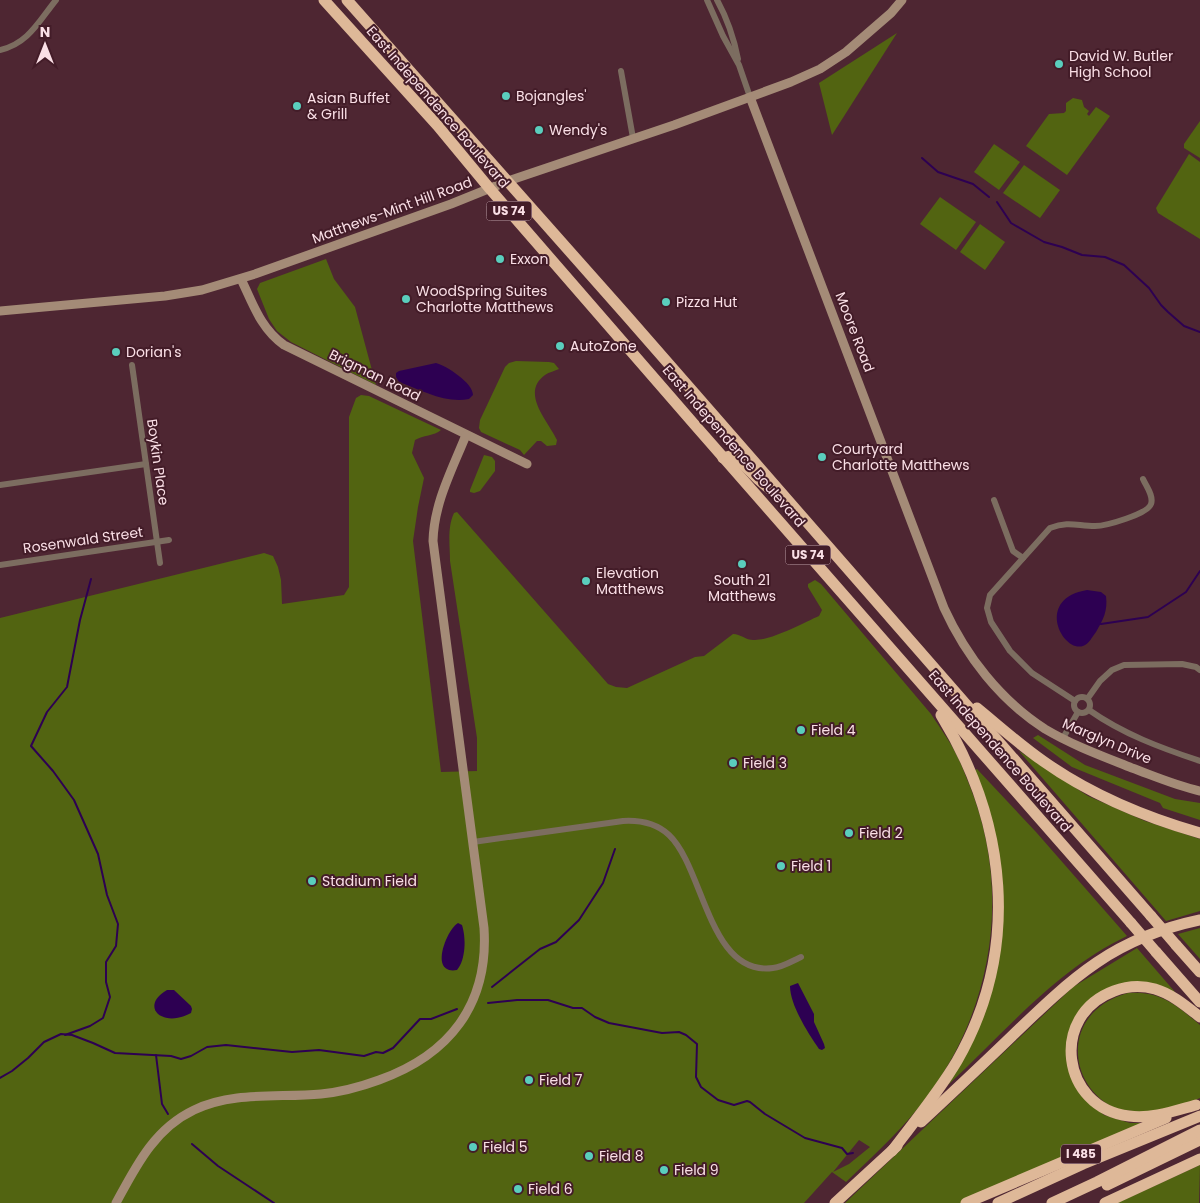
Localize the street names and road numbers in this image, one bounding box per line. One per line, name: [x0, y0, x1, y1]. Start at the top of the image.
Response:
street label: East Independence Boulevard: [362, 22, 514, 192]
street label: Matthews-Mint Hill Road: [309, 172, 475, 248]
road number: US 74: [486, 202, 532, 220]
street label: Moore Road: [831, 289, 879, 375]
street label: Brigman Road: [326, 344, 424, 406]
street label: East Independence Boulevard: [658, 361, 810, 531]
street label: Boykin Place: [142, 418, 174, 507]
street label: Rosenwald Street: [22, 522, 144, 558]
road number: US 74: [786, 546, 830, 564]
street label: East Independence Boulevard: [924, 666, 1076, 836]
street label: Marglyn Drive: [1059, 713, 1155, 769]
road number: I 485: [1061, 1144, 1101, 1164]

